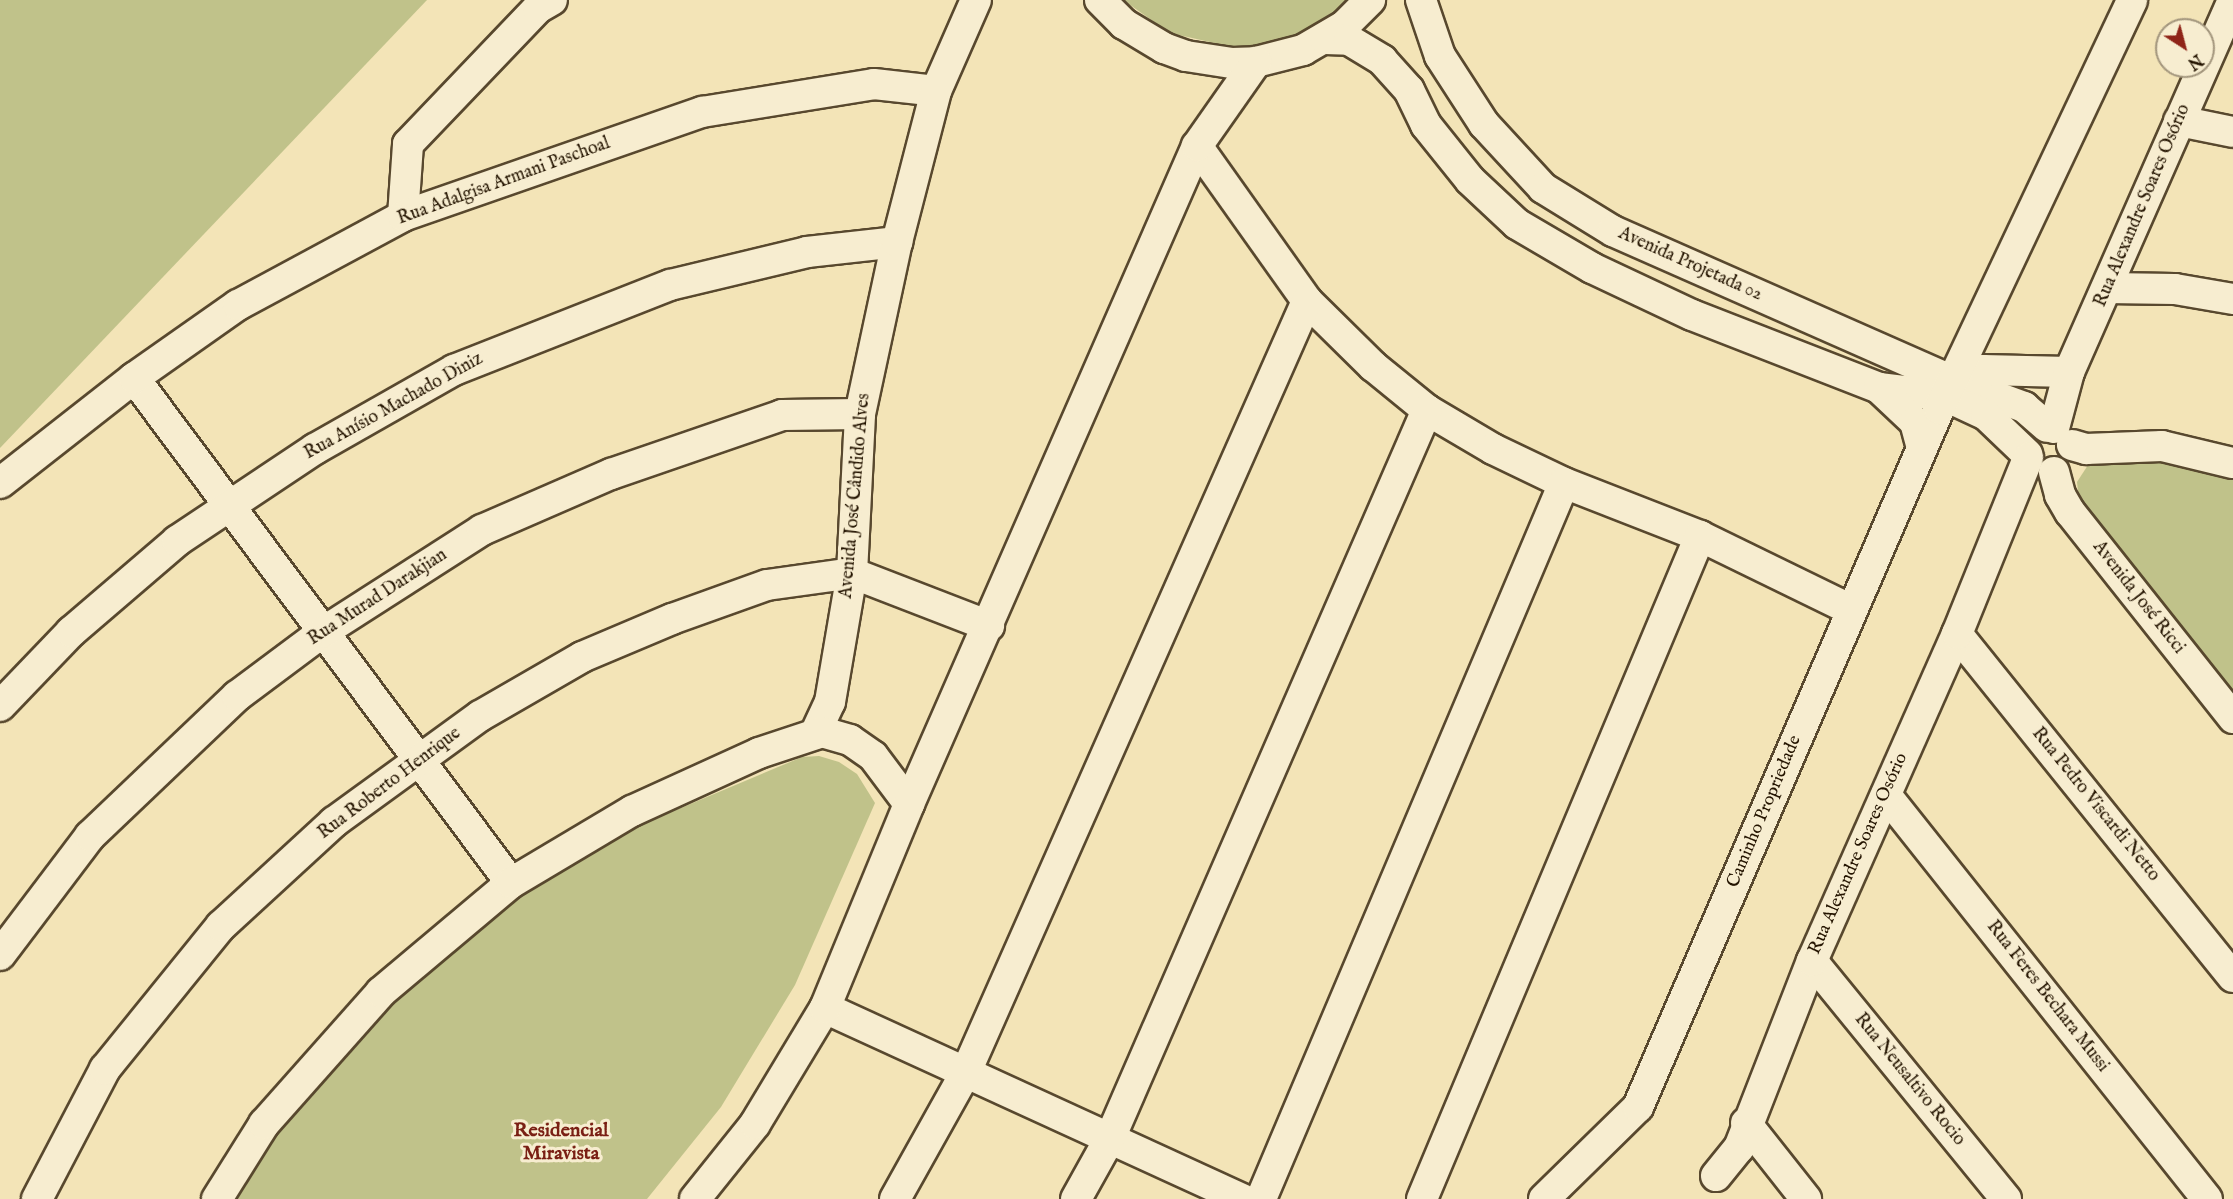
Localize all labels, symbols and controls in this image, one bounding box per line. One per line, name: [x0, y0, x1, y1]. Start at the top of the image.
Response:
north arrow: [2155, 18, 2215, 78]
text: N: [2183, 49, 2206, 73]
street label: Rua Alexandre Soares Osório: [2090, 101, 2196, 311]
street label: Rua Adalgisa Armani Paschoal: [395, 133, 613, 231]
street label: Avenida Projetada 02: [1615, 224, 1765, 306]
street label: Rua Anísio Machado Diniz: [301, 349, 487, 465]
street label: Avenida José Cândido Alves: [836, 393, 876, 599]
street label: Avenida José Ricci: [2087, 537, 2189, 659]
street label: Rua Murad Darakjian: [304, 545, 452, 651]
street label: Rua Roberto Henrique: [314, 723, 466, 845]
street label: Rua Pedro Viscardi Netto: [2026, 724, 2164, 886]
street label: Caminho Propriedade: [1723, 733, 1807, 891]
street label: Rua Alexandre Soares Osório: [1805, 750, 1913, 958]
street label: Rua Feres Bechara Mussi: [1981, 917, 2113, 1077]
street label: Rua Neusaltivo Rocio: [1849, 1009, 1969, 1151]
district label: Residencial Miravista: [513, 1118, 609, 1165]

